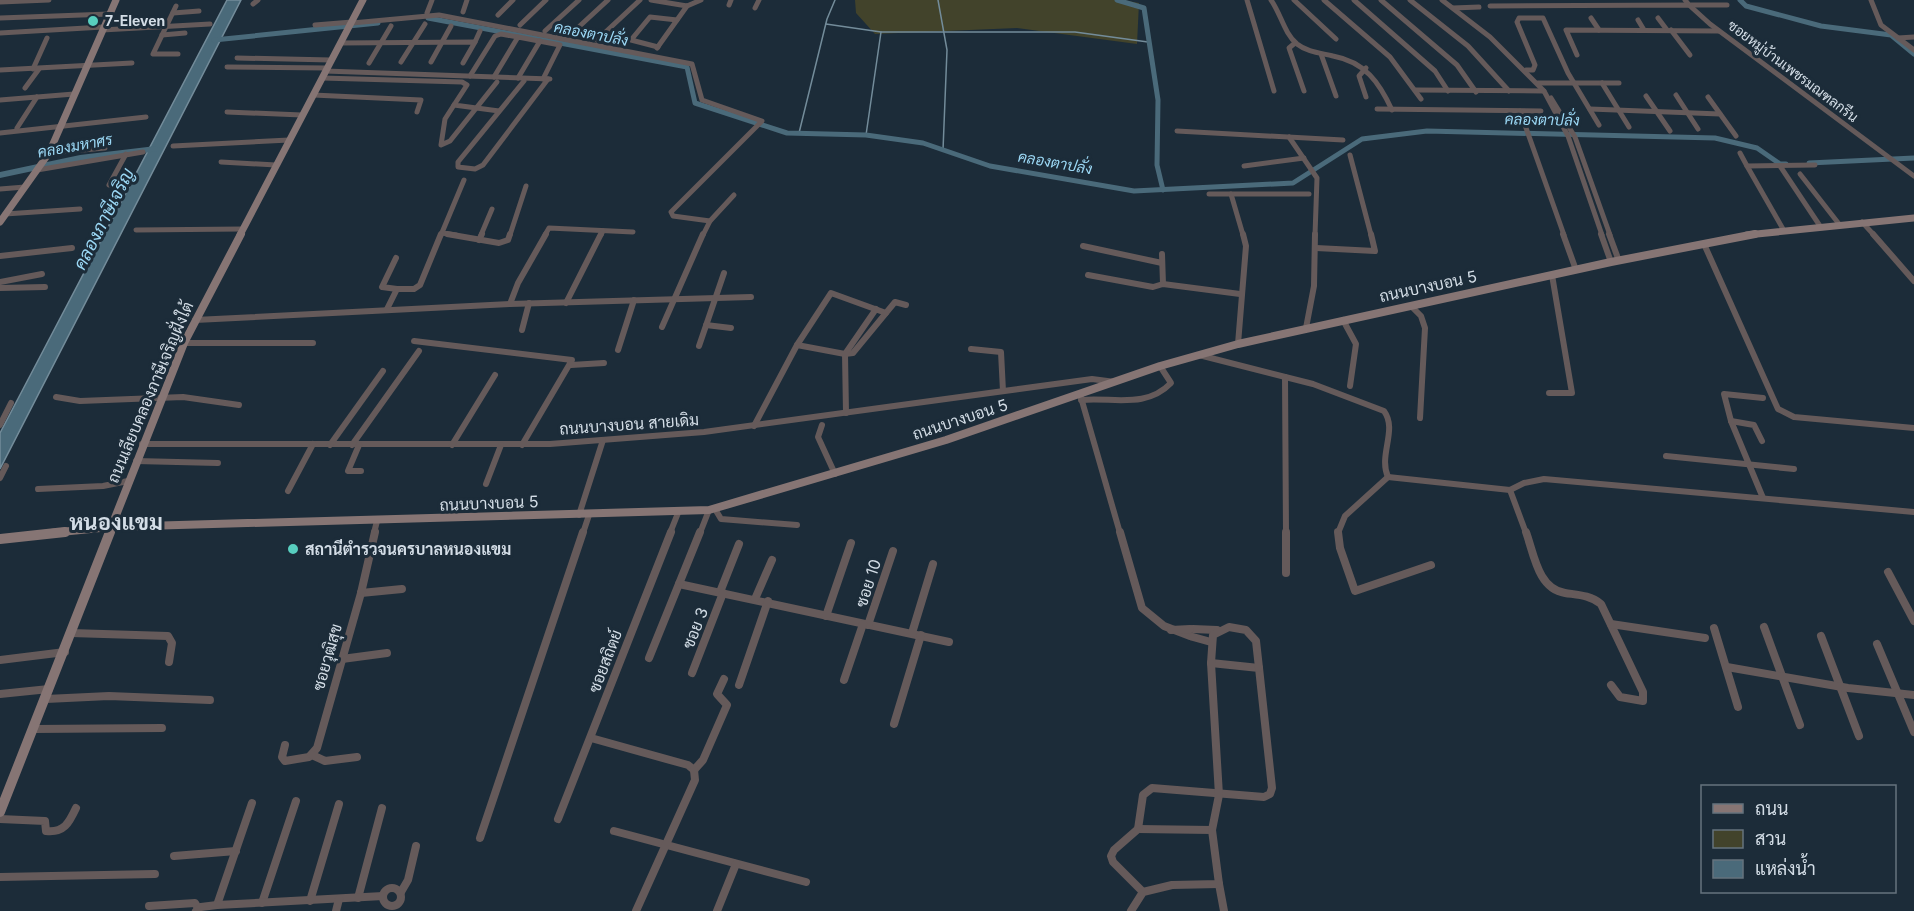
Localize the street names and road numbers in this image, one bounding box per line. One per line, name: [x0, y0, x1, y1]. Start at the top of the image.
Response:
street label: ซอยหมู่บ้านเพชรมณฑลกรีน: [1724, 16, 1862, 127]
street label: ถนนบางบอน 5: [1377, 266, 1479, 306]
street label: ถนนเลียบคลองภาษีเจริญฝั่งใต้: [99, 296, 198, 486]
street label: ถนนบางบอน 5: [910, 394, 1010, 444]
street label: ถนนบางบอน สายเดิม: [559, 409, 699, 439]
street label: ถนนบางบอน 5: [439, 491, 539, 515]
street label: ซอย 10: [851, 556, 885, 610]
street label: ซอย 3: [678, 604, 712, 652]
street label: ซอยวุฒิสุข: [308, 621, 348, 693]
street label: ซอยสถิตย์: [582, 626, 626, 695]

